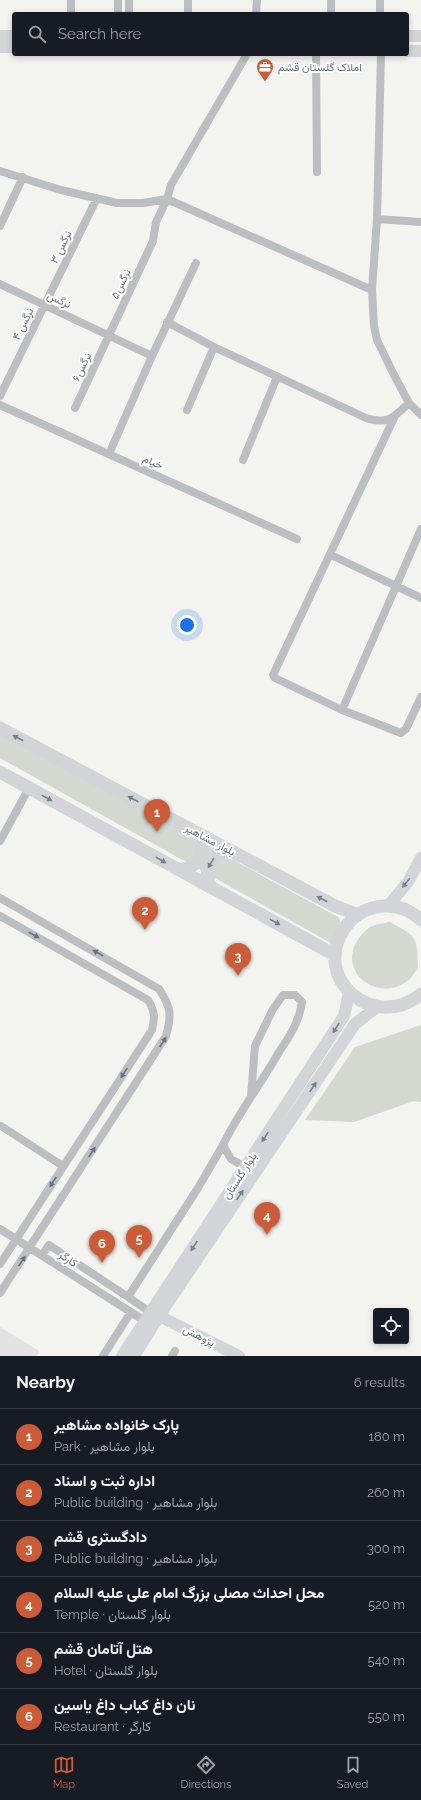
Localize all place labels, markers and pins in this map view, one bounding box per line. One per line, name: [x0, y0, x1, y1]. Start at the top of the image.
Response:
office icon: املاک گلستان قشم: [255, 57, 275, 82]
place label: املاک گلستان قشم: [278, 61, 362, 75]
pin: 1: [144, 799, 170, 832]
pin: 2: [132, 897, 158, 930]
pin: 3: [225, 943, 251, 976]
pin: 4: [254, 1202, 280, 1235]
pin: 5: [126, 1225, 152, 1258]
pin: 6: [89, 1230, 115, 1263]

